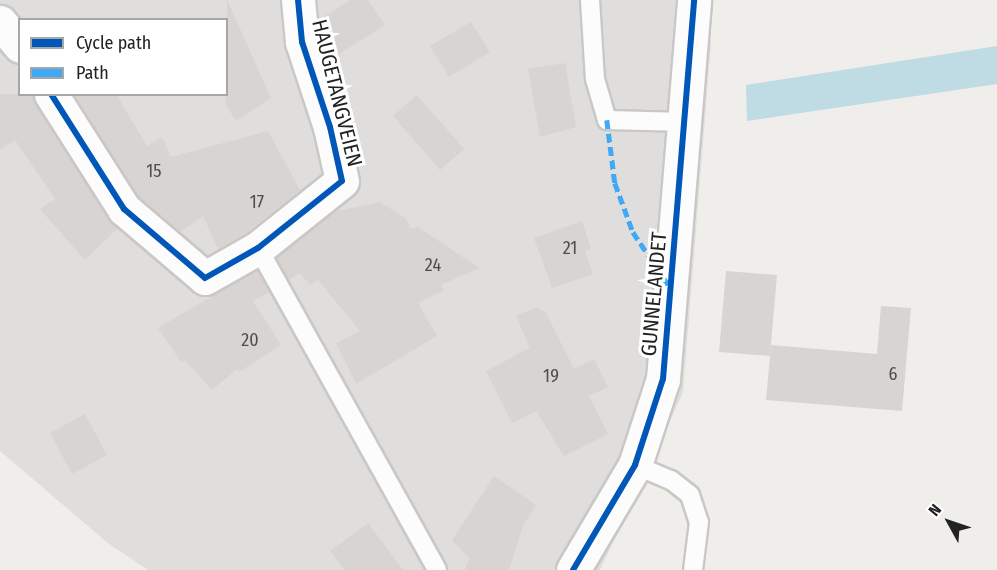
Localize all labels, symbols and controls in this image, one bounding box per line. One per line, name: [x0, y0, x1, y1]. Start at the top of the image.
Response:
street label: HAUGETANGVEIEN: [307, 17, 367, 169]
legend: [18, 18, 228, 96]
text: Cycle path: [76, 32, 151, 54]
text: Path: [76, 62, 109, 84]
house number: 15: [146, 160, 162, 182]
house number: 17: [250, 191, 264, 213]
street label: GUNNELANDET: [636, 231, 672, 357]
house number: 21: [563, 237, 577, 259]
house number: 24: [425, 254, 441, 276]
house number: 20: [241, 329, 259, 351]
house number: 6: [889, 363, 897, 385]
house number: 19: [543, 365, 559, 387]
north arrow: [919, 492, 979, 552]
text: N: [924, 500, 945, 520]

